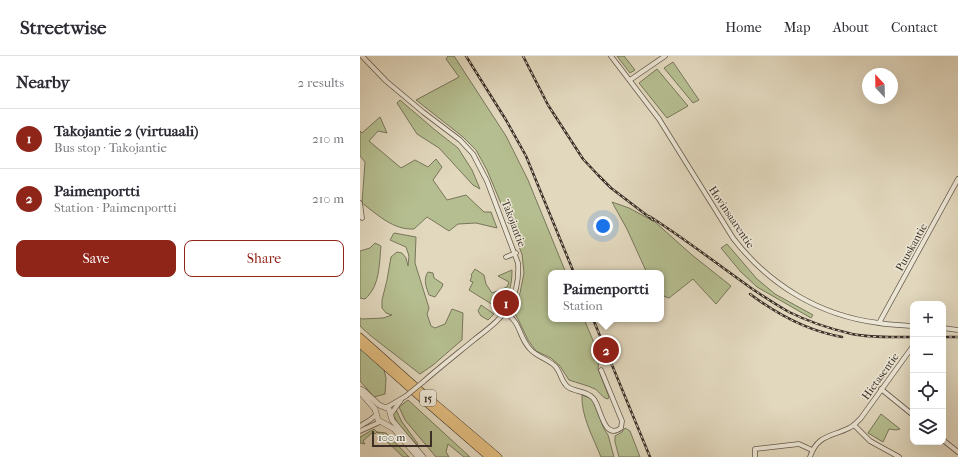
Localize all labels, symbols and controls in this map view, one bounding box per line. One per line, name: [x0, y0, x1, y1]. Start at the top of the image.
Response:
text: Streetwise: [20, 17, 106, 39]
text: Home: [725, 19, 762, 36]
text: Map: [784, 19, 811, 36]
text: About: [833, 19, 869, 36]
text: Contact: [891, 19, 938, 36]
north arrow: [862, 68, 898, 104]
text: Nearby: [16, 72, 70, 92]
text: 2 results: [298, 75, 344, 90]
text: Takojantie 2 (virtuaali): [54, 122, 198, 140]
text: 1: [27, 131, 31, 146]
text: 210 m: [312, 131, 344, 146]
text: Bus stop · Takojantie: [54, 140, 167, 155]
text: Paimenportti: [54, 182, 140, 200]
street label: Hovinsaarentie: [706, 184, 757, 251]
text: 2: [26, 191, 32, 206]
text: 210 m: [312, 191, 344, 206]
street label: Takojantie: [499, 198, 529, 249]
text: Station · Paimenportti: [54, 200, 177, 215]
your location: [593, 216, 613, 236]
street label: Puuskantie: [893, 221, 930, 273]
button: Save: [16, 240, 176, 277]
button: Share: [184, 240, 344, 277]
popup: [548, 270, 664, 322]
text: Paimenportti: [563, 280, 649, 298]
pin: 1: [493, 288, 519, 318]
text: Station: [563, 298, 603, 313]
map controls: [910, 301, 946, 445]
button: +: [910, 301, 946, 337]
pin: 2: [593, 335, 619, 365]
button: −: [910, 337, 946, 373]
street label: Hietasentie: [859, 350, 902, 402]
button: locate: [910, 373, 946, 409]
road number: 15: [420, 390, 436, 406]
button: layers: [910, 409, 946, 445]
scale bar: [372, 429, 432, 448]
text: 100 m: [378, 431, 406, 444]

